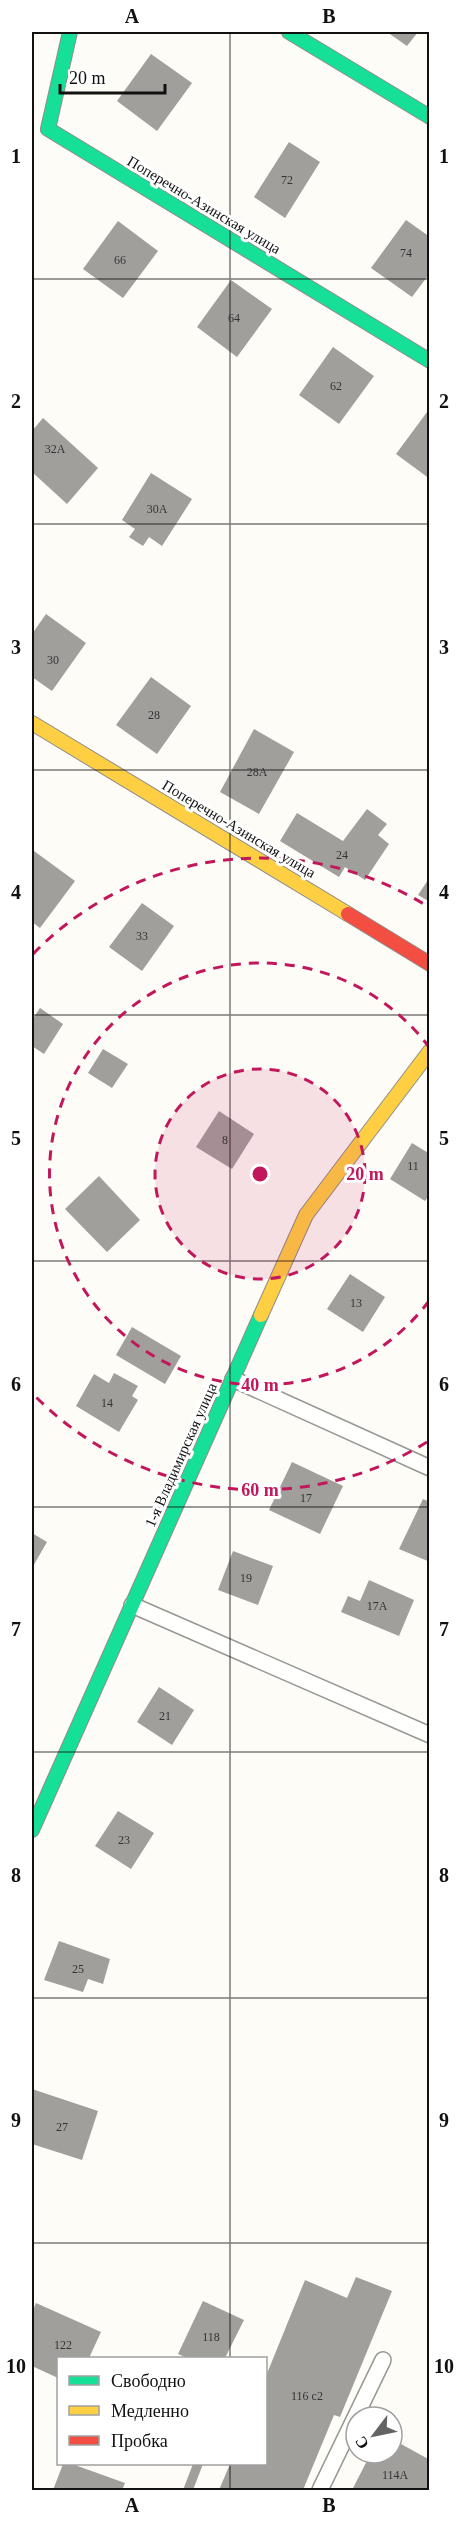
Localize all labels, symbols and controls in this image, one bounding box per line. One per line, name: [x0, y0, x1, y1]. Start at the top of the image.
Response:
text: A: [125, 5, 140, 27]
text: B: [322, 5, 336, 27]
scale bar: [60, 57, 165, 95]
text: 20 m: [69, 68, 106, 88]
text: 1: [11, 145, 21, 167]
text: 1: [439, 145, 449, 167]
street label: Поперечно-Азинская улица: [125, 153, 284, 257]
house number: 72: [281, 173, 293, 187]
house number: 74: [400, 246, 412, 260]
house number: 66: [114, 253, 126, 267]
house number: 64: [228, 311, 240, 325]
house number: 62: [330, 379, 342, 393]
text: 2: [11, 390, 21, 412]
text: 2: [439, 390, 449, 412]
house number: 32А: [45, 442, 66, 456]
house number: 30А: [147, 502, 168, 516]
text: 3: [11, 636, 21, 658]
text: 3: [439, 636, 449, 658]
house number: 30: [47, 653, 59, 667]
house number: 28: [148, 708, 160, 722]
house number: 28А: [247, 765, 268, 779]
street label: Поперечно-Азинская улица: [160, 777, 319, 881]
house number: 24: [336, 848, 348, 862]
text: 4: [11, 881, 21, 903]
text: 4: [439, 881, 449, 903]
house number: 33: [136, 929, 148, 943]
text: 5: [11, 1127, 21, 1149]
text: 5: [439, 1127, 449, 1149]
house number: 8: [222, 1133, 228, 1147]
house number: 11: [407, 1159, 419, 1173]
centre of rings: [250, 1164, 270, 1184]
text: 20 m: [346, 1164, 384, 1184]
house number: 13: [350, 1296, 362, 1310]
text: 6: [11, 1373, 21, 1395]
text: 6: [439, 1373, 449, 1395]
text: 40 m: [241, 1375, 279, 1395]
street label: 1-я Владимирская улица: [142, 1380, 220, 1530]
house number: 14: [101, 1396, 113, 1410]
text: 60 m: [241, 1480, 279, 1500]
house number: 17: [300, 1491, 312, 1505]
house number: 19: [240, 1571, 252, 1585]
house number: 17А: [367, 1599, 388, 1613]
text: 7: [11, 1618, 21, 1640]
text: 7: [439, 1618, 449, 1640]
house number: 21: [159, 1709, 171, 1723]
house number: 23: [118, 1833, 130, 1847]
text: 8: [11, 1864, 21, 1886]
text: 8: [439, 1864, 449, 1886]
house number: 25: [72, 1962, 84, 1976]
text: 9: [11, 2109, 21, 2131]
text: 9: [439, 2109, 449, 2131]
house number: 27: [56, 2120, 68, 2134]
house number: 118: [202, 2330, 220, 2344]
house number: 122: [54, 2338, 72, 2352]
text: 10: [6, 2355, 26, 2377]
text: 10: [434, 2355, 454, 2377]
legend: [57, 2357, 267, 2465]
text: Свободно: [111, 2371, 186, 2391]
house number: 116 с2: [291, 2389, 323, 2403]
text: Медленно: [111, 2401, 189, 2421]
north arrow: [344, 2405, 404, 2465]
text: Пробка: [111, 2431, 168, 2451]
text: С: [351, 2433, 372, 2452]
house number: 114А: [382, 2468, 408, 2482]
text: A: [125, 2494, 140, 2516]
text: B: [322, 2494, 336, 2516]

